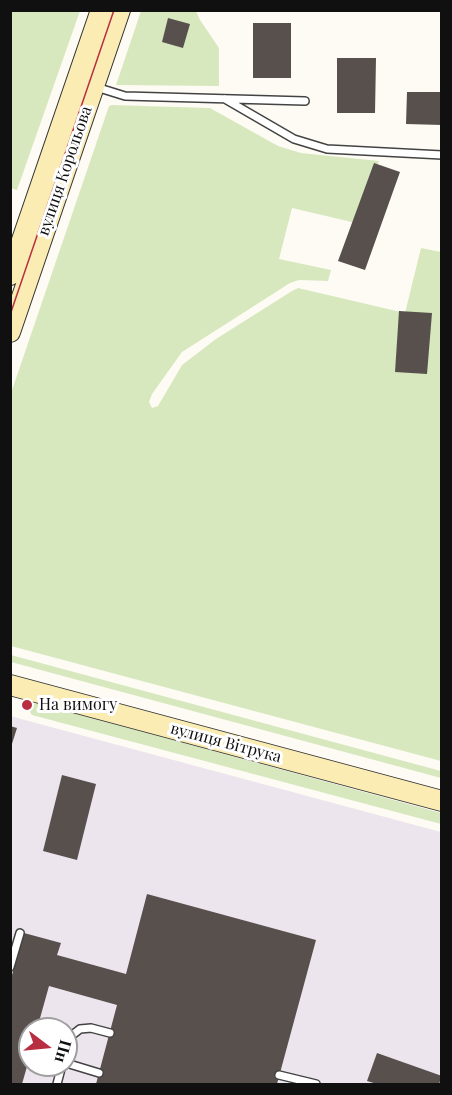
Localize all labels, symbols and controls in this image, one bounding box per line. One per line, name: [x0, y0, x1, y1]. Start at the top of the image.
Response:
street label: вулиця Корольова: [34, 104, 96, 238]
place label: На вимогу: [39, 695, 117, 715]
marker: На вимогу: [20, 698, 34, 712]
street label: вулиця Вітрука: [168, 719, 284, 767]
north arrow: [18, 1017, 78, 1077]
text: Пн: [51, 1038, 77, 1065]

